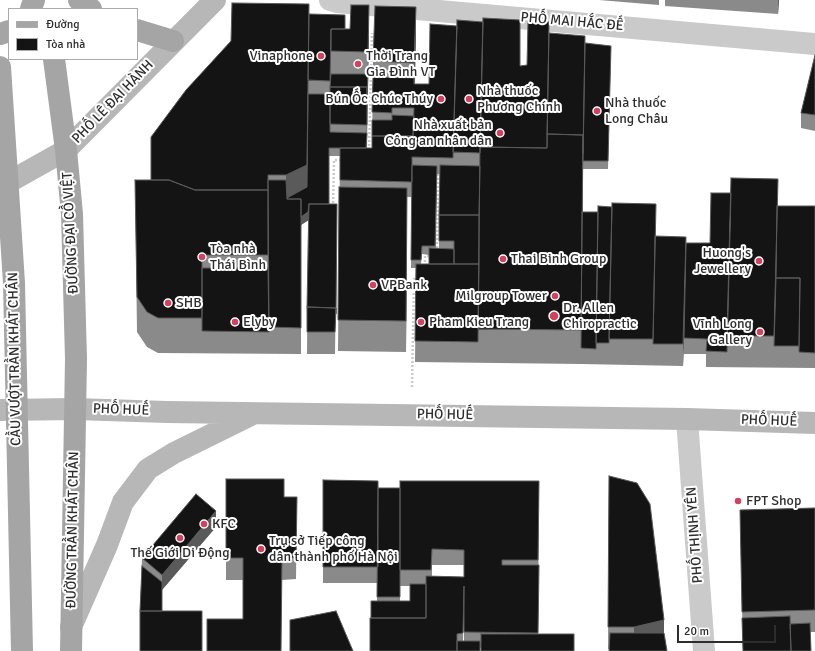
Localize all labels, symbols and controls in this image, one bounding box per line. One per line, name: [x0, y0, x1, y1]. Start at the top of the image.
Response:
legend: [8, 8, 138, 60]
street label: PHỐ MAI HẮC ĐẾ: [520, 9, 624, 35]
text: Đường: [46, 17, 80, 32]
text: Tòa nhà: [46, 37, 85, 52]
place label: Vinaphone: [249, 48, 313, 64]
place label: Thời Trang Gia Đình VT: [366, 48, 435, 80]
marker: Vinaphone: [316, 51, 326, 61]
street label: PHỐ LÊ ĐẠI HÀNH: [69, 57, 157, 147]
marker: Thời Trang Gia Đình VT: [353, 59, 363, 69]
place label: Nhà thuốc Phương Chính: [477, 83, 561, 116]
place label: Bún Ốc Chúc Thúy: [325, 91, 433, 107]
marker: Bún Ốc Chúc Thúy: [436, 94, 446, 104]
marker: Nhà thuốc Phương Chính: [464, 94, 474, 104]
place label: Nhà thuốc Long Châu: [605, 95, 668, 128]
marker: Nhà thuốc Long Châu: [592, 106, 602, 116]
place label: Nhà xuất bản Công an nhân dân: [385, 117, 492, 150]
marker: Nhà xuất bản Công an nhân dân: [495, 128, 505, 138]
street label: ĐƯỜNG ĐẠI CỒ VIỆT: [59, 172, 83, 294]
place label: Tòa nhà Thái Bình: [210, 241, 266, 274]
place label: Huong's Jewellery: [694, 245, 751, 278]
place label: Thai Binh Group: [511, 251, 606, 267]
marker: Tòa nhà Thái Bình: [197, 252, 207, 262]
marker: Thai Binh Group: [498, 254, 508, 264]
marker: Huong's Jewellery: [754, 256, 764, 266]
street label: CẦU VƯỢT TRẦN KHÁT CHÂN: [5, 272, 25, 446]
place label: VPBank: [381, 277, 427, 293]
marker: VPBank: [368, 280, 378, 290]
place label: Milgroup Tower: [455, 288, 547, 304]
marker: Milgroup Tower: [550, 291, 560, 301]
place label: SHB: [176, 295, 202, 311]
marker: SHB: [163, 298, 173, 308]
place label: Dr. Allen Chiropractic: [563, 300, 637, 332]
marker: Dr. Allen Chiropractic: [548, 310, 560, 322]
place label: Elyby: [243, 314, 275, 330]
place label: Pham Kieu Trang: [429, 314, 529, 330]
place label: Vĩnh Long Gallery: [693, 316, 752, 348]
marker: Elyby: [230, 317, 240, 327]
marker: Pham Kieu Trang: [416, 317, 426, 327]
marker: Vĩnh Long Gallery: [755, 327, 765, 337]
street label: PHỐ HUẾ: [93, 401, 149, 419]
street label: PHỐ HUẾ: [417, 406, 473, 424]
street label: PHỐ HUẾ: [741, 412, 797, 430]
street label: ĐƯỜNG TRẦN KHÁT CHÂN: [63, 451, 83, 609]
street label: PHỐ THỊNH YÊN: [683, 486, 707, 584]
place label: FPT Shop: [746, 493, 801, 509]
marker: FPT Shop: [733, 496, 743, 506]
place label: KFC: [212, 516, 236, 532]
marker: KFC: [199, 519, 209, 529]
marker: Thế Giới Di Động: [175, 533, 185, 543]
place label: Trụ sở Tiếp công dân thành phố Hà Nội: [269, 533, 398, 566]
marker: Trụ sở Tiếp công dân thành phố Hà Nội: [256, 544, 266, 554]
place label: Thế Giới Di Động: [130, 545, 230, 561]
scale bar: [679, 617, 778, 643]
text: 20 m: [684, 624, 709, 639]

